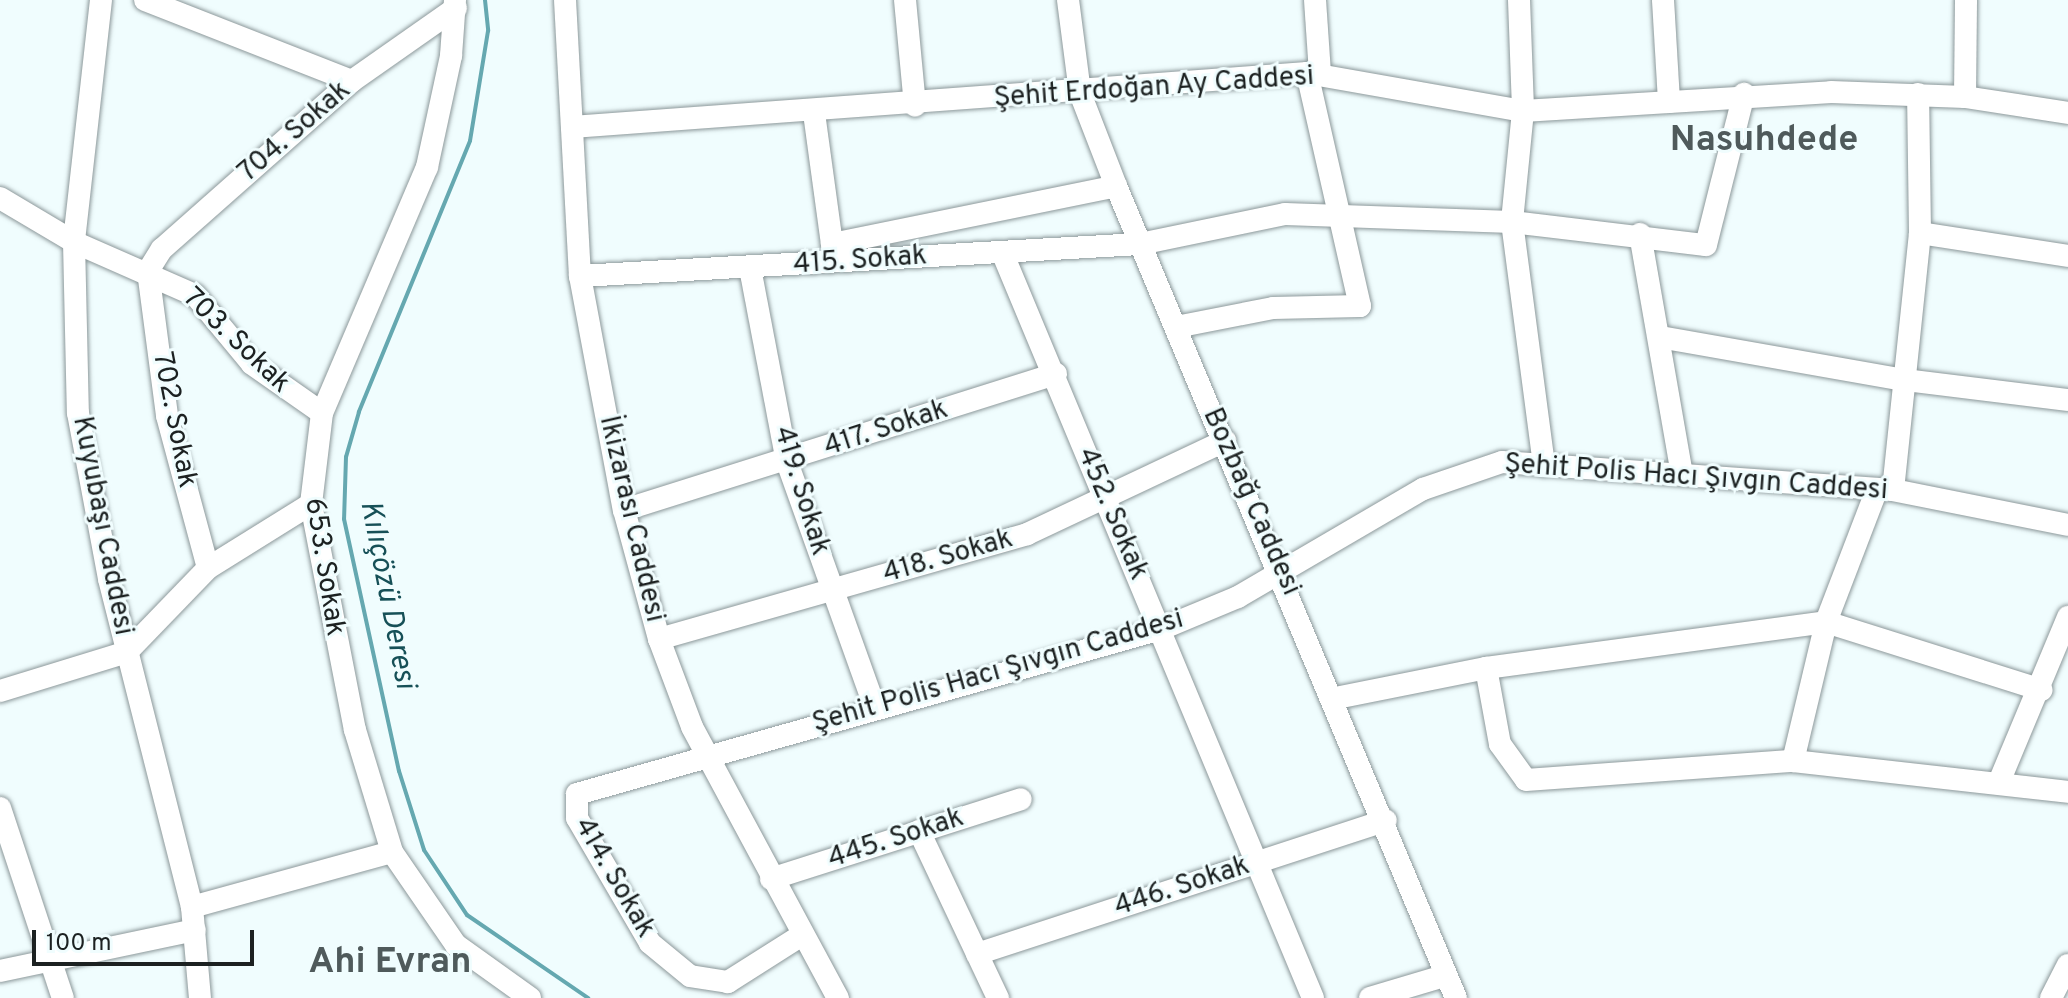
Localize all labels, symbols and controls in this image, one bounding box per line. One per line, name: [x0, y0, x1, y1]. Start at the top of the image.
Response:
street label: Şehit Erdoğan Ay Caddesi: [992, 60, 1316, 116]
street label: 704. Sokak: [232, 74, 358, 190]
district label: Nasuhdede: [1670, 120, 1858, 164]
street label: 415. Sokak: [792, 240, 928, 282]
street label: 703. Sokak: [175, 281, 297, 401]
street label: 702. Sokak: [144, 349, 204, 491]
street label: 417. Sokak: [820, 393, 952, 465]
street label: Bozbağ Caddesi: [1195, 403, 1307, 601]
street label: İkizarası Caddesi: [591, 413, 671, 625]
street label: Kuyubaşı Caddesi: [64, 414, 140, 638]
street label: 419. Sokak: [765, 422, 837, 560]
street label: 452. Sokak: [1069, 443, 1155, 585]
street label: Şehit Polis Hacı Şıvgın Caddesi: [1503, 448, 1889, 508]
street label: 653. Sokak: [297, 496, 351, 638]
water label: Kılıçözü Deresi: [350, 498, 422, 692]
street label: 418. Sokak: [879, 522, 1017, 592]
street label: Şehit Polis Hacı Şıvgın Caddesi: [809, 603, 1187, 741]
street label: 445. Sokak: [824, 801, 968, 877]
street label: 414. Sokak: [566, 812, 662, 944]
street label: 446. Sokak: [1110, 849, 1254, 925]
scale bar: [36, 914, 258, 964]
text: 100 m: [46, 929, 112, 959]
district label: Ahi Evran: [308, 942, 472, 986]

